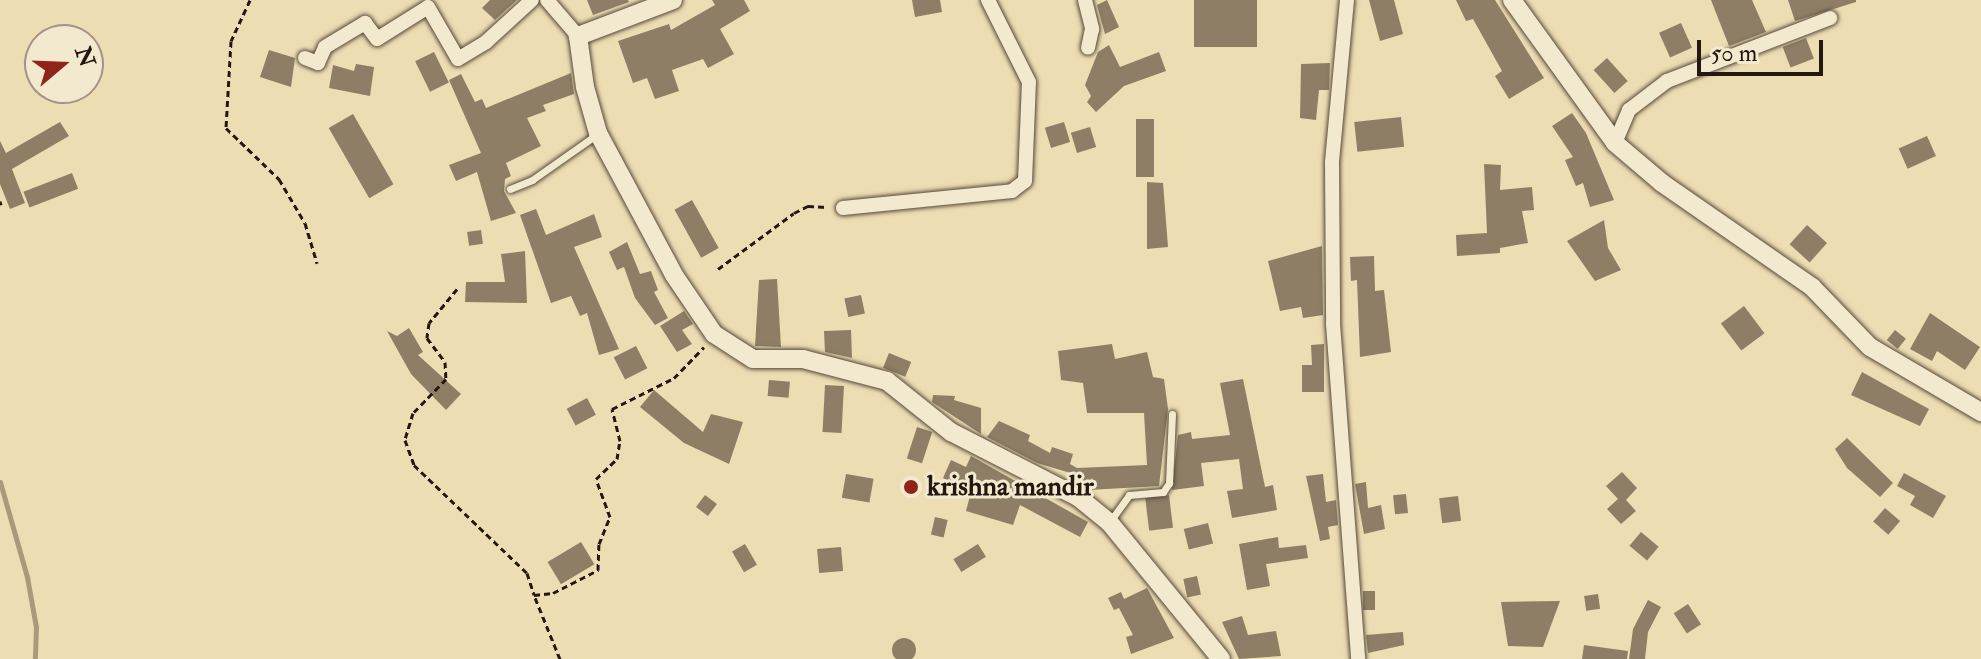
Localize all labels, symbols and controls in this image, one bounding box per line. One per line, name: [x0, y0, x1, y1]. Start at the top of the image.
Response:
north arrow: [24, 24, 104, 104]
scale bar: [1701, 24, 1827, 74]
text: 50 m: [1711, 38, 1757, 69]
text: N: [68, 43, 101, 71]
place label: krishna mandir: [927, 470, 1094, 504]
marker: krishna mandir: [902, 478, 920, 496]

